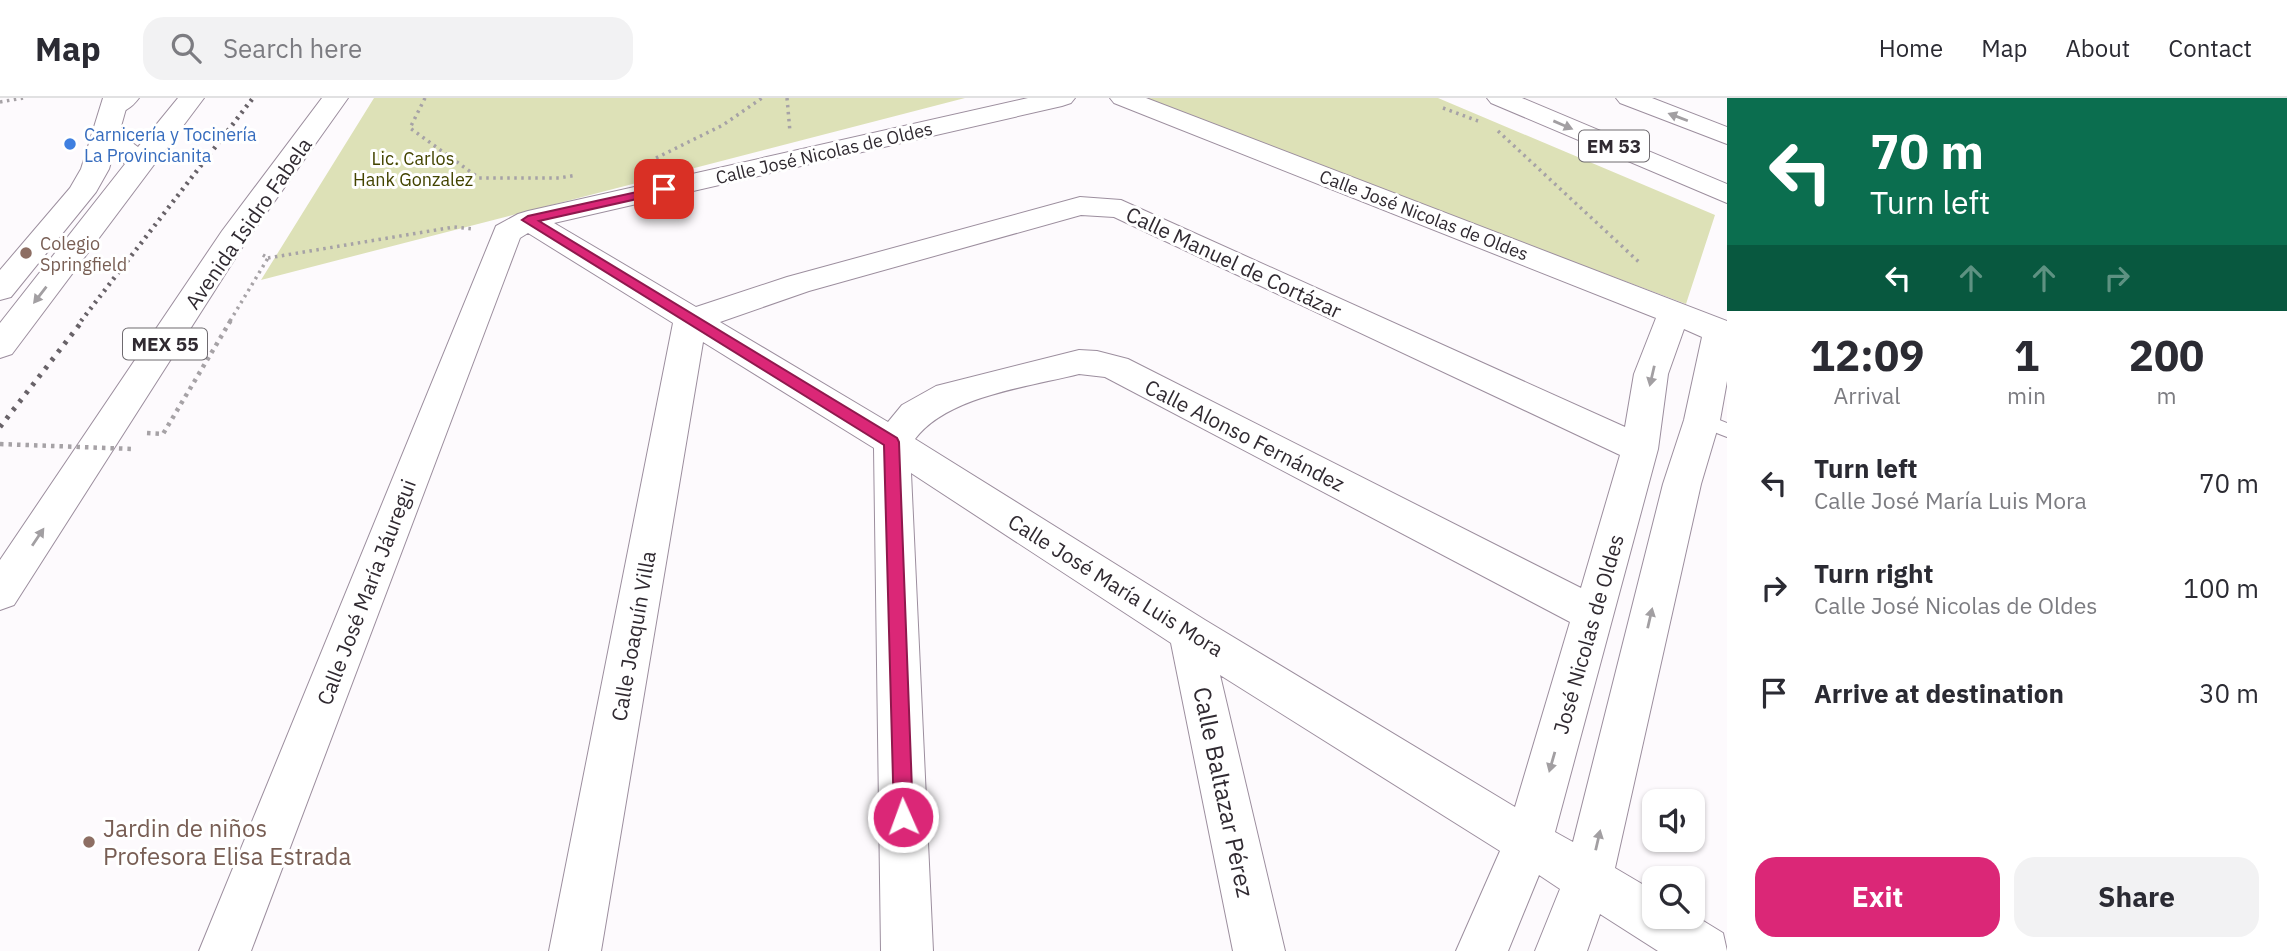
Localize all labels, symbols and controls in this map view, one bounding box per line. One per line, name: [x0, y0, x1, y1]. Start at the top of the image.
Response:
search box: [143, 17, 633, 80]
text: Map: [35, 27, 101, 70]
icon: search: [167, 29, 205, 67]
text: Search here: [223, 31, 362, 65]
text: Home: [1879, 32, 1943, 64]
text: Map: [1981, 32, 2027, 64]
text: About: [2065, 32, 2130, 64]
text: Contact: [2168, 32, 2252, 64]
one-way arrow: [1667, 111, 1688, 122]
street label: Calle José Nicolas de Oldes: [713, 117, 935, 189]
one-way arrow: [1553, 119, 1574, 130]
text: 70 m: [1870, 119, 1984, 182]
place label: Carnicería y Tocinería La Provincianita: [84, 123, 257, 167]
icon: left: [1755, 126, 1846, 217]
road number: EM 53: [1579, 130, 1649, 162]
street label: Avenida Isidro Fabela: [178, 132, 318, 314]
marker: Carnicería y Tocinería La Provincianita: [62, 136, 78, 152]
park label: Lic. Carlos Hank Gonzalez: [353, 147, 473, 191]
pin: [634, 159, 694, 219]
street label: Calle José Nicolas de Oldes: [1316, 165, 1532, 265]
icon: arrive: [645, 170, 683, 208]
text: Turn left: [1870, 181, 1990, 223]
street label: Calle Manuel de Cortázar: [1122, 200, 1347, 324]
place label: Colegio Springfield: [40, 232, 127, 276]
marker: Colegio Springfield: [18, 245, 34, 261]
icon: left: [1879, 259, 1917, 297]
icon: ahead: [1952, 259, 1990, 297]
icon: ahead: [2025, 259, 2063, 297]
icon: right: [2098, 259, 2136, 297]
one-way arrow: [33, 286, 47, 304]
road number: MEX 55: [123, 328, 207, 360]
text: 12:09: [1810, 328, 1924, 383]
text: 1: [2014, 328, 2039, 383]
text: 200: [2129, 328, 2204, 383]
one-way arrow: [1646, 365, 1657, 387]
street label: Calle Alonso Fernández: [1140, 372, 1350, 498]
text: Arrival: [1834, 380, 1901, 410]
text: min: [2007, 380, 2046, 410]
text: m: [2156, 380, 2177, 410]
text: Turn left: [1814, 451, 1917, 485]
icon: left: [1755, 464, 1793, 502]
text: 70 m: [2199, 466, 2259, 500]
street label: Calle José María Jáuregui: [310, 475, 422, 709]
text: Calle José María Luis Mora: [1814, 485, 2087, 515]
street label: Calle José María Luis Mora: [1003, 507, 1229, 663]
one-way arrow: [31, 528, 45, 546]
street label: José Nicolas de Oldes: [1546, 531, 1630, 737]
street label: Calle Joaquín Villa: [604, 549, 662, 723]
text: Turn right: [1814, 556, 1933, 590]
icon: right: [1755, 569, 1793, 607]
text: 100 m: [2183, 571, 2259, 605]
text: Calle José Nicolas de Oldes: [1814, 590, 2097, 620]
one-way arrow: [1645, 607, 1656, 629]
icon: arrive: [1755, 674, 1793, 712]
text: Arrive at destination: [1814, 676, 2064, 710]
text: 30 m: [2199, 676, 2259, 710]
street label: Calle Baltazar Pérez: [1186, 684, 1262, 900]
one-way arrow: [1547, 752, 1557, 773]
position arrow: [866, 780, 940, 854]
map controls: [1642, 789, 1705, 929]
button: sound: [1642, 789, 1705, 852]
place label: Jardin de niños Profesora Elisa Estrada: [103, 812, 352, 872]
one-way arrow: [1592, 829, 1603, 851]
marker: Jardin de niños Profesora Elisa Estrada: [81, 834, 97, 850]
button: Exit: [1755, 857, 2000, 937]
button: Share: [2014, 857, 2259, 937]
button: search: [1642, 866, 1705, 929]

